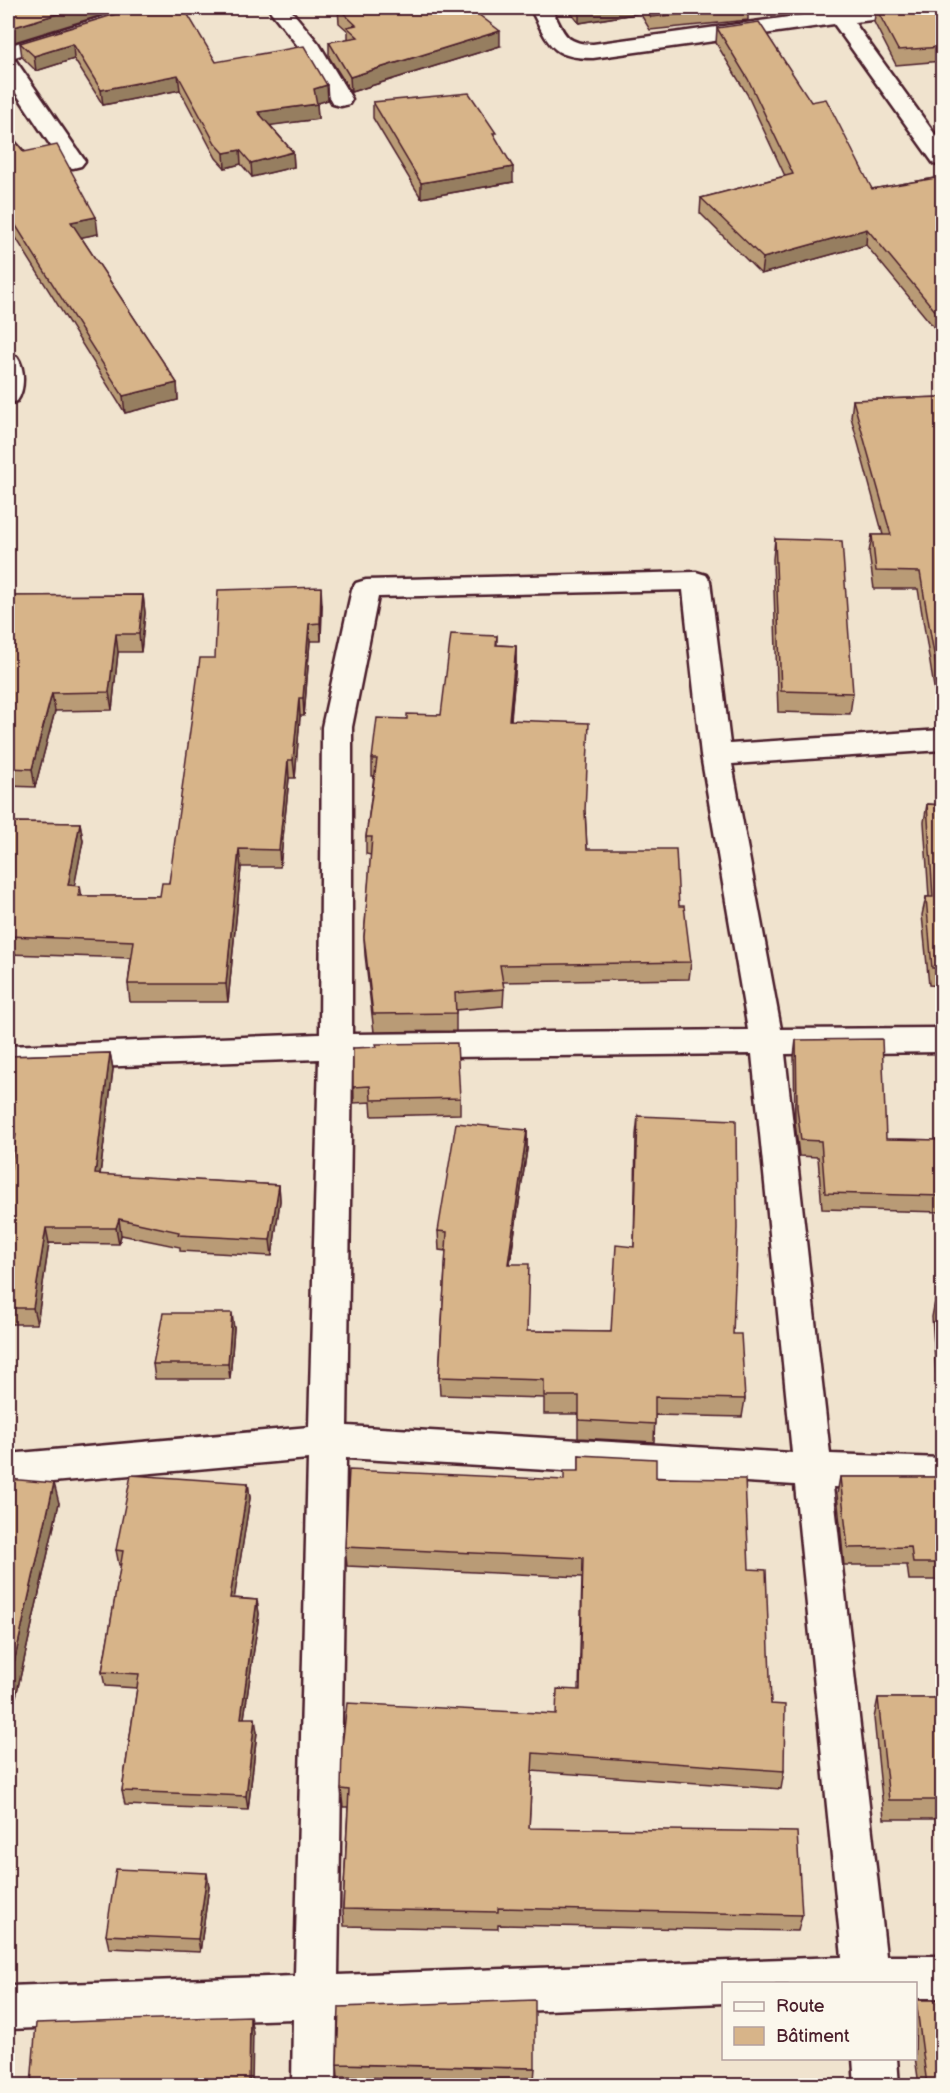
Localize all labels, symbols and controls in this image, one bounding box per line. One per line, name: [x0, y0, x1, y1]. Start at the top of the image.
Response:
legend: [722, 1982, 917, 2060]
text: Route: [776, 1996, 825, 2017]
text: Bâtiment: [776, 2026, 850, 2047]

